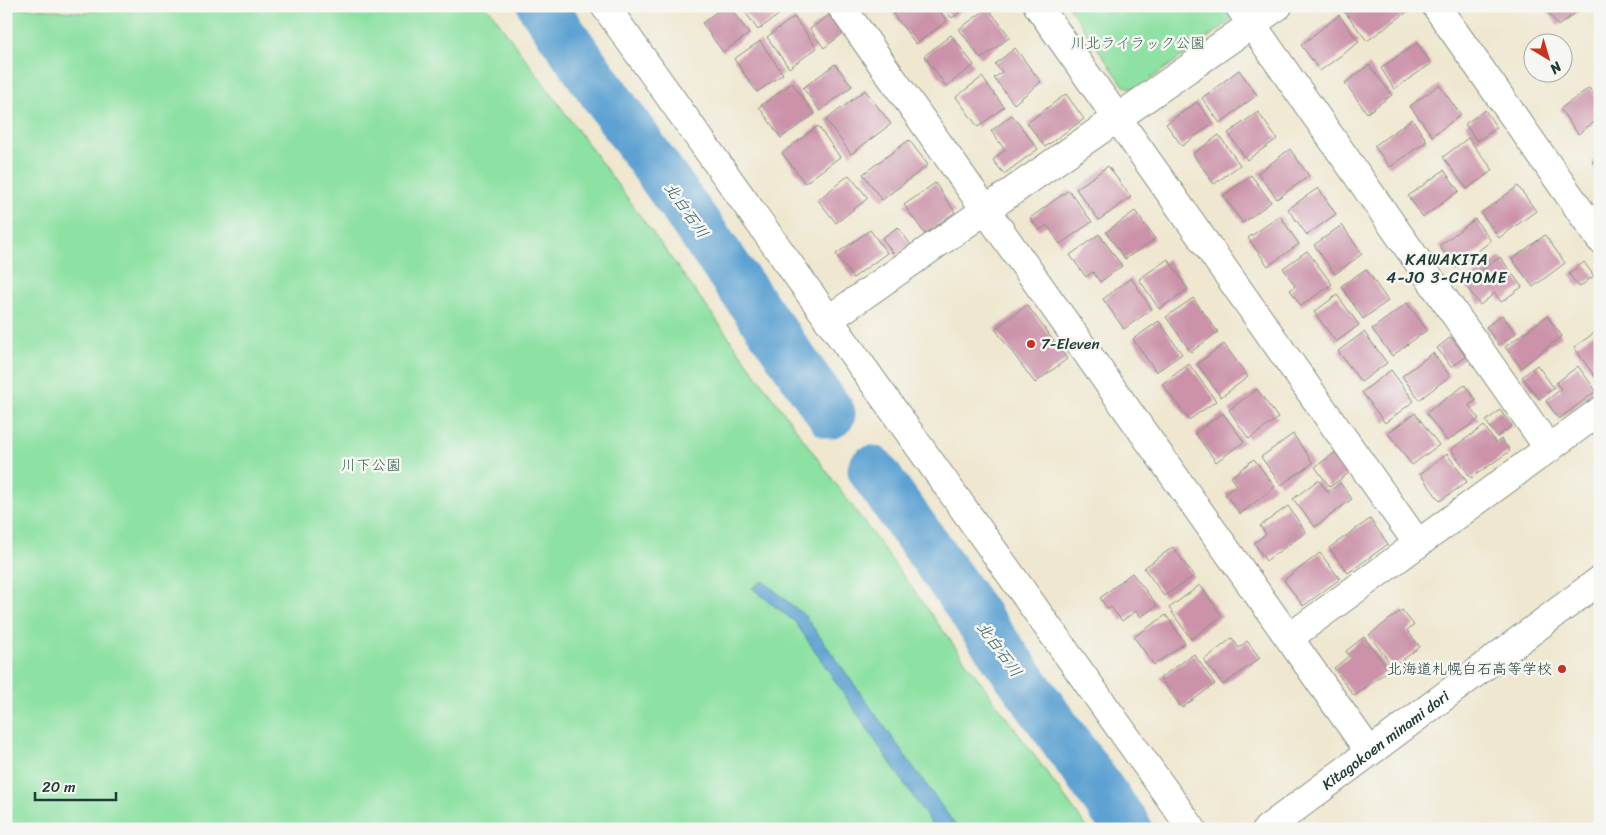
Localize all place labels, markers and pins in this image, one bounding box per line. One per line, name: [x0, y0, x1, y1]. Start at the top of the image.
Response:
place label: 7-Eleven: [1041, 331, 1100, 357]
marker: 7-Eleven: [1025, 338, 1037, 350]
place label: 北海道札幌白石高等学校: [1387, 656, 1552, 682]
marker: 北海道札幌白石高等学校: [1556, 663, 1568, 675]

